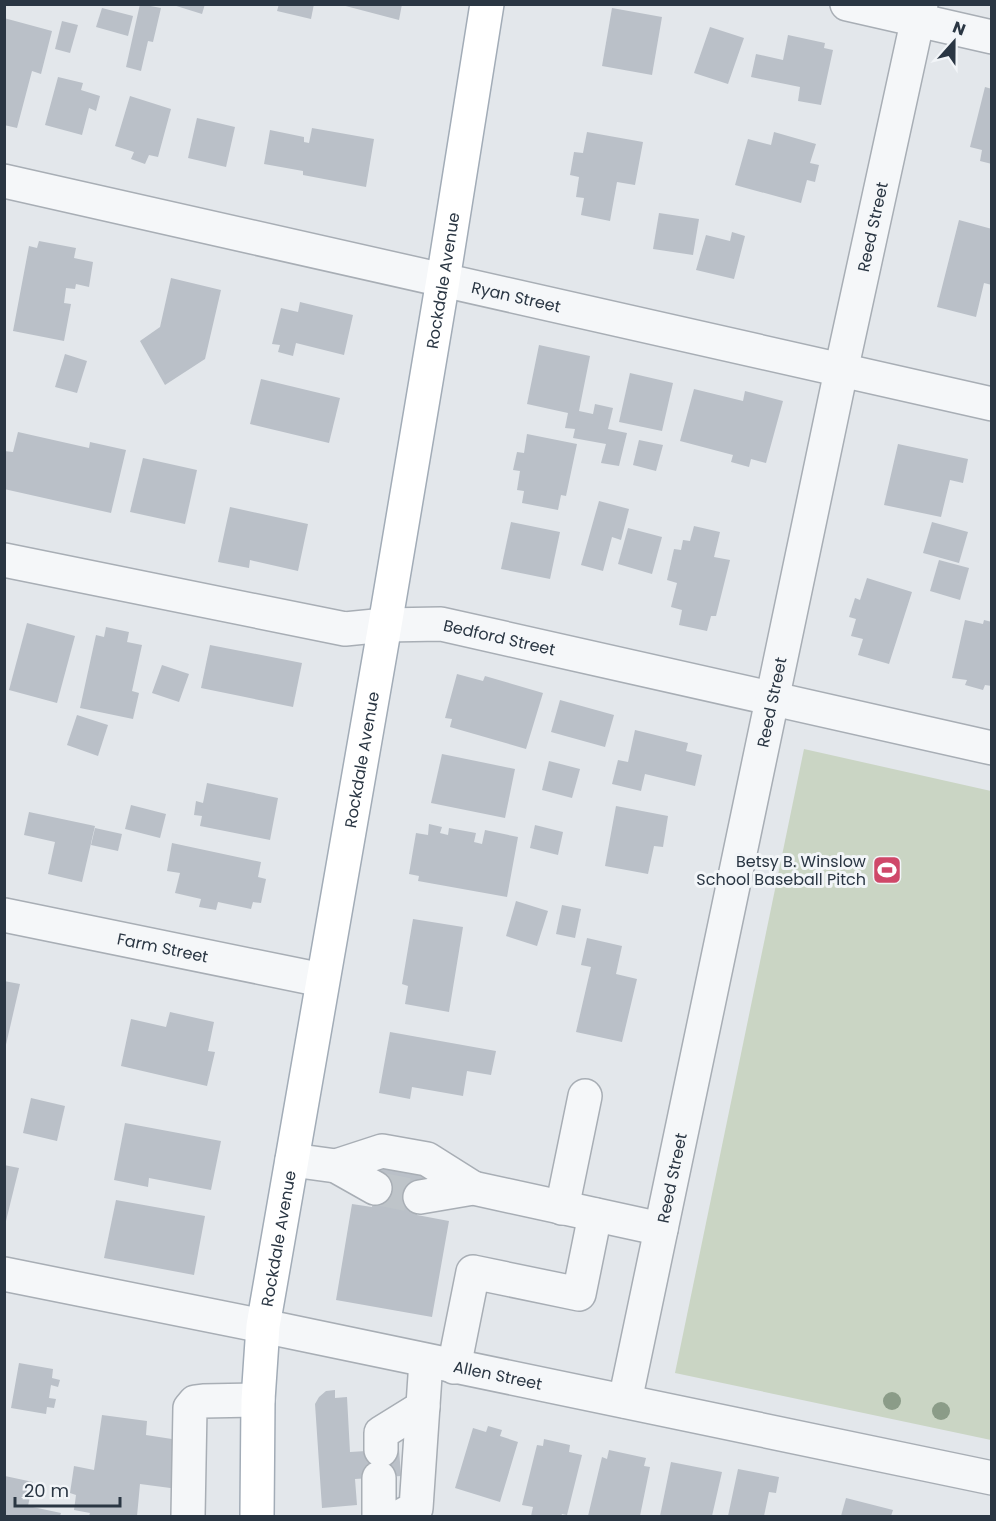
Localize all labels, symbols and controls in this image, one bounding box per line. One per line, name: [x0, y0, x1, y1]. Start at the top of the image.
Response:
north arrow: [924, 12, 984, 72]
text: N: [949, 16, 969, 41]
street label: Reed Street: [851, 179, 893, 274]
street label: Rockdale Avenue: [420, 211, 465, 350]
street label: Ryan Street: [469, 275, 563, 318]
street label: Bedford Street: [441, 613, 558, 661]
street label: Reed Street: [751, 655, 792, 749]
street label: Rockdale Avenue: [338, 690, 385, 830]
place label: Betsy B. Winslow School Baseball Pitch: [696, 850, 866, 891]
sports icon: Betsy B. Winslow School Baseball Pitch: [871, 854, 903, 886]
street label: Farm Street: [115, 927, 211, 968]
street label: Reed Street: [651, 1131, 692, 1225]
street label: Rockdale Avenue: [255, 1169, 301, 1308]
street label: Allen Street: [451, 1355, 544, 1395]
scale bar: [15, 1470, 120, 1508]
text: 20 m: [24, 1478, 69, 1503]

